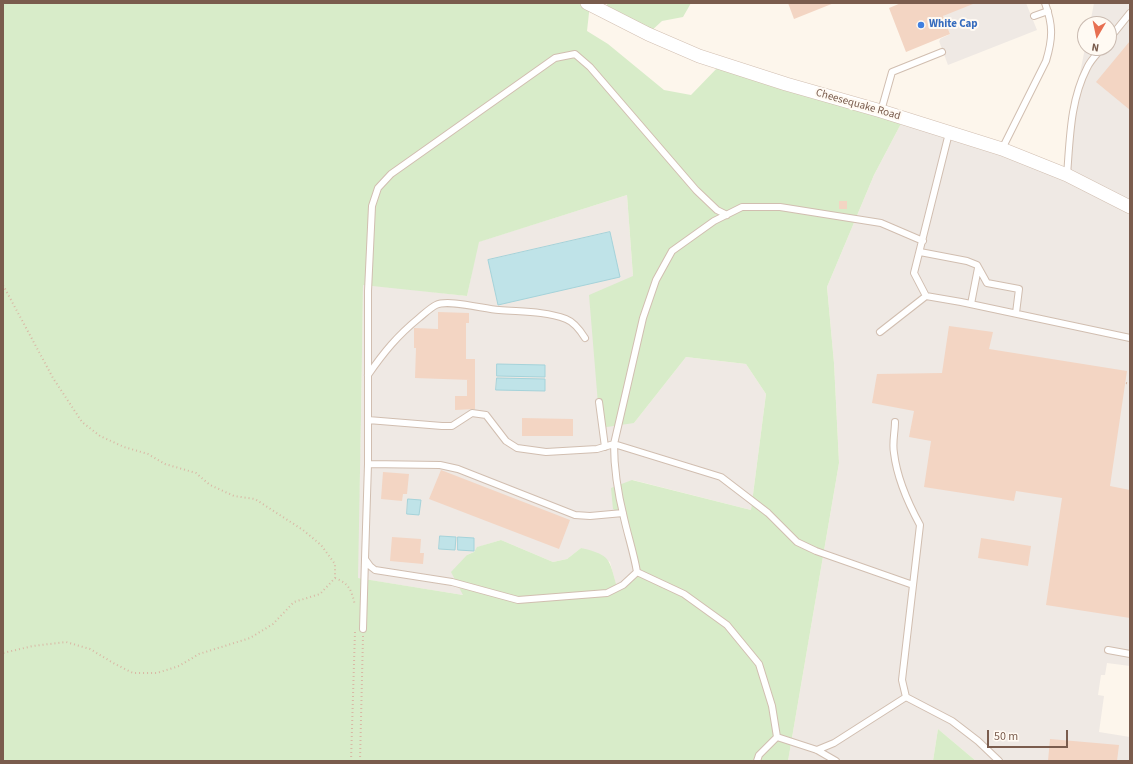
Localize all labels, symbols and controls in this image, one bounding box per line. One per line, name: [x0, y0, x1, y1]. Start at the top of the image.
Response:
north arrow: [1077, 16, 1117, 56]
place label: White Cap: [929, 18, 978, 32]
marker: White Cap: [916, 20, 926, 30]
text: N: [1090, 39, 1100, 55]
street label: Cheesequake Road: [814, 87, 902, 123]
scale bar: [989, 722, 1070, 748]
text: 50 m: [994, 728, 1018, 745]

